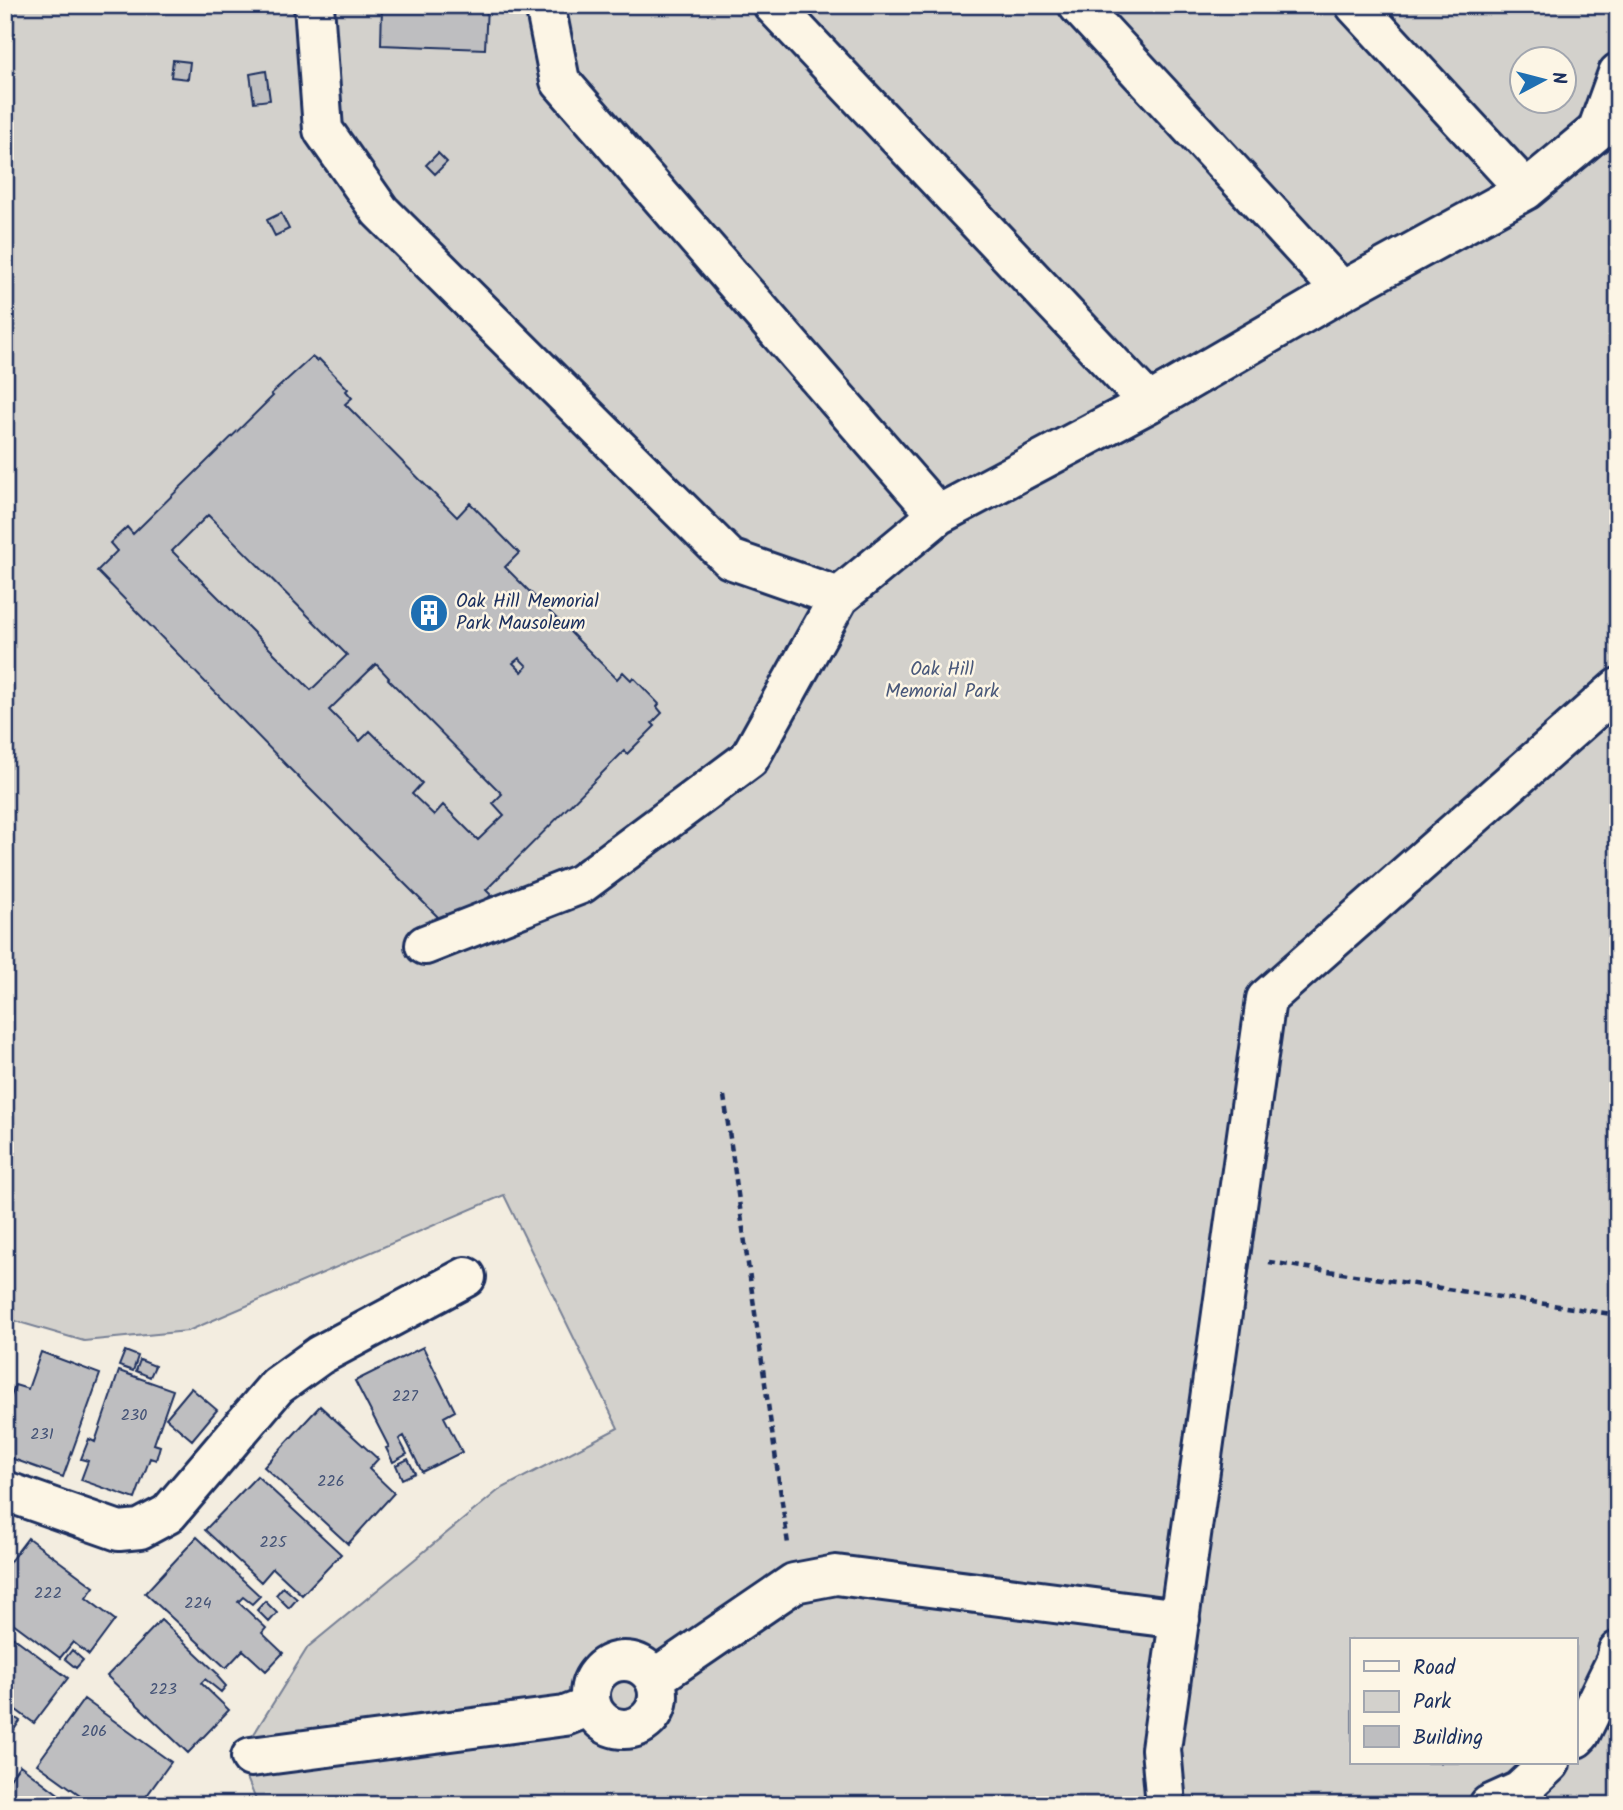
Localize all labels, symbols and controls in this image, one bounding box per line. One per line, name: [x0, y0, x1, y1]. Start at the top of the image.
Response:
north arrow: [1508, 46, 1578, 116]
text: N: [1542, 70, 1574, 86]
place label: Oak Hill Memorial Park Mausoleum: [456, 587, 599, 639]
building icon: Oak Hill Memorial Park Mausoleum: [408, 592, 450, 634]
park label: Oak Hill Memorial Park: [885, 655, 999, 707]
house number: 227: [392, 1384, 419, 1409]
house number: 230: [121, 1403, 147, 1428]
house number: 231: [30, 1422, 54, 1447]
house number: 226: [317, 1469, 345, 1494]
house number: 225: [259, 1530, 288, 1555]
house number: 222: [34, 1581, 62, 1606]
house number: 224: [184, 1591, 212, 1616]
legend: [1350, 1638, 1578, 1764]
text: Road: [1413, 1652, 1456, 1685]
house number: 223: [149, 1677, 177, 1702]
text: Park: [1413, 1686, 1451, 1719]
house number: 206: [81, 1719, 107, 1744]
text: Building: [1413, 1722, 1483, 1755]

